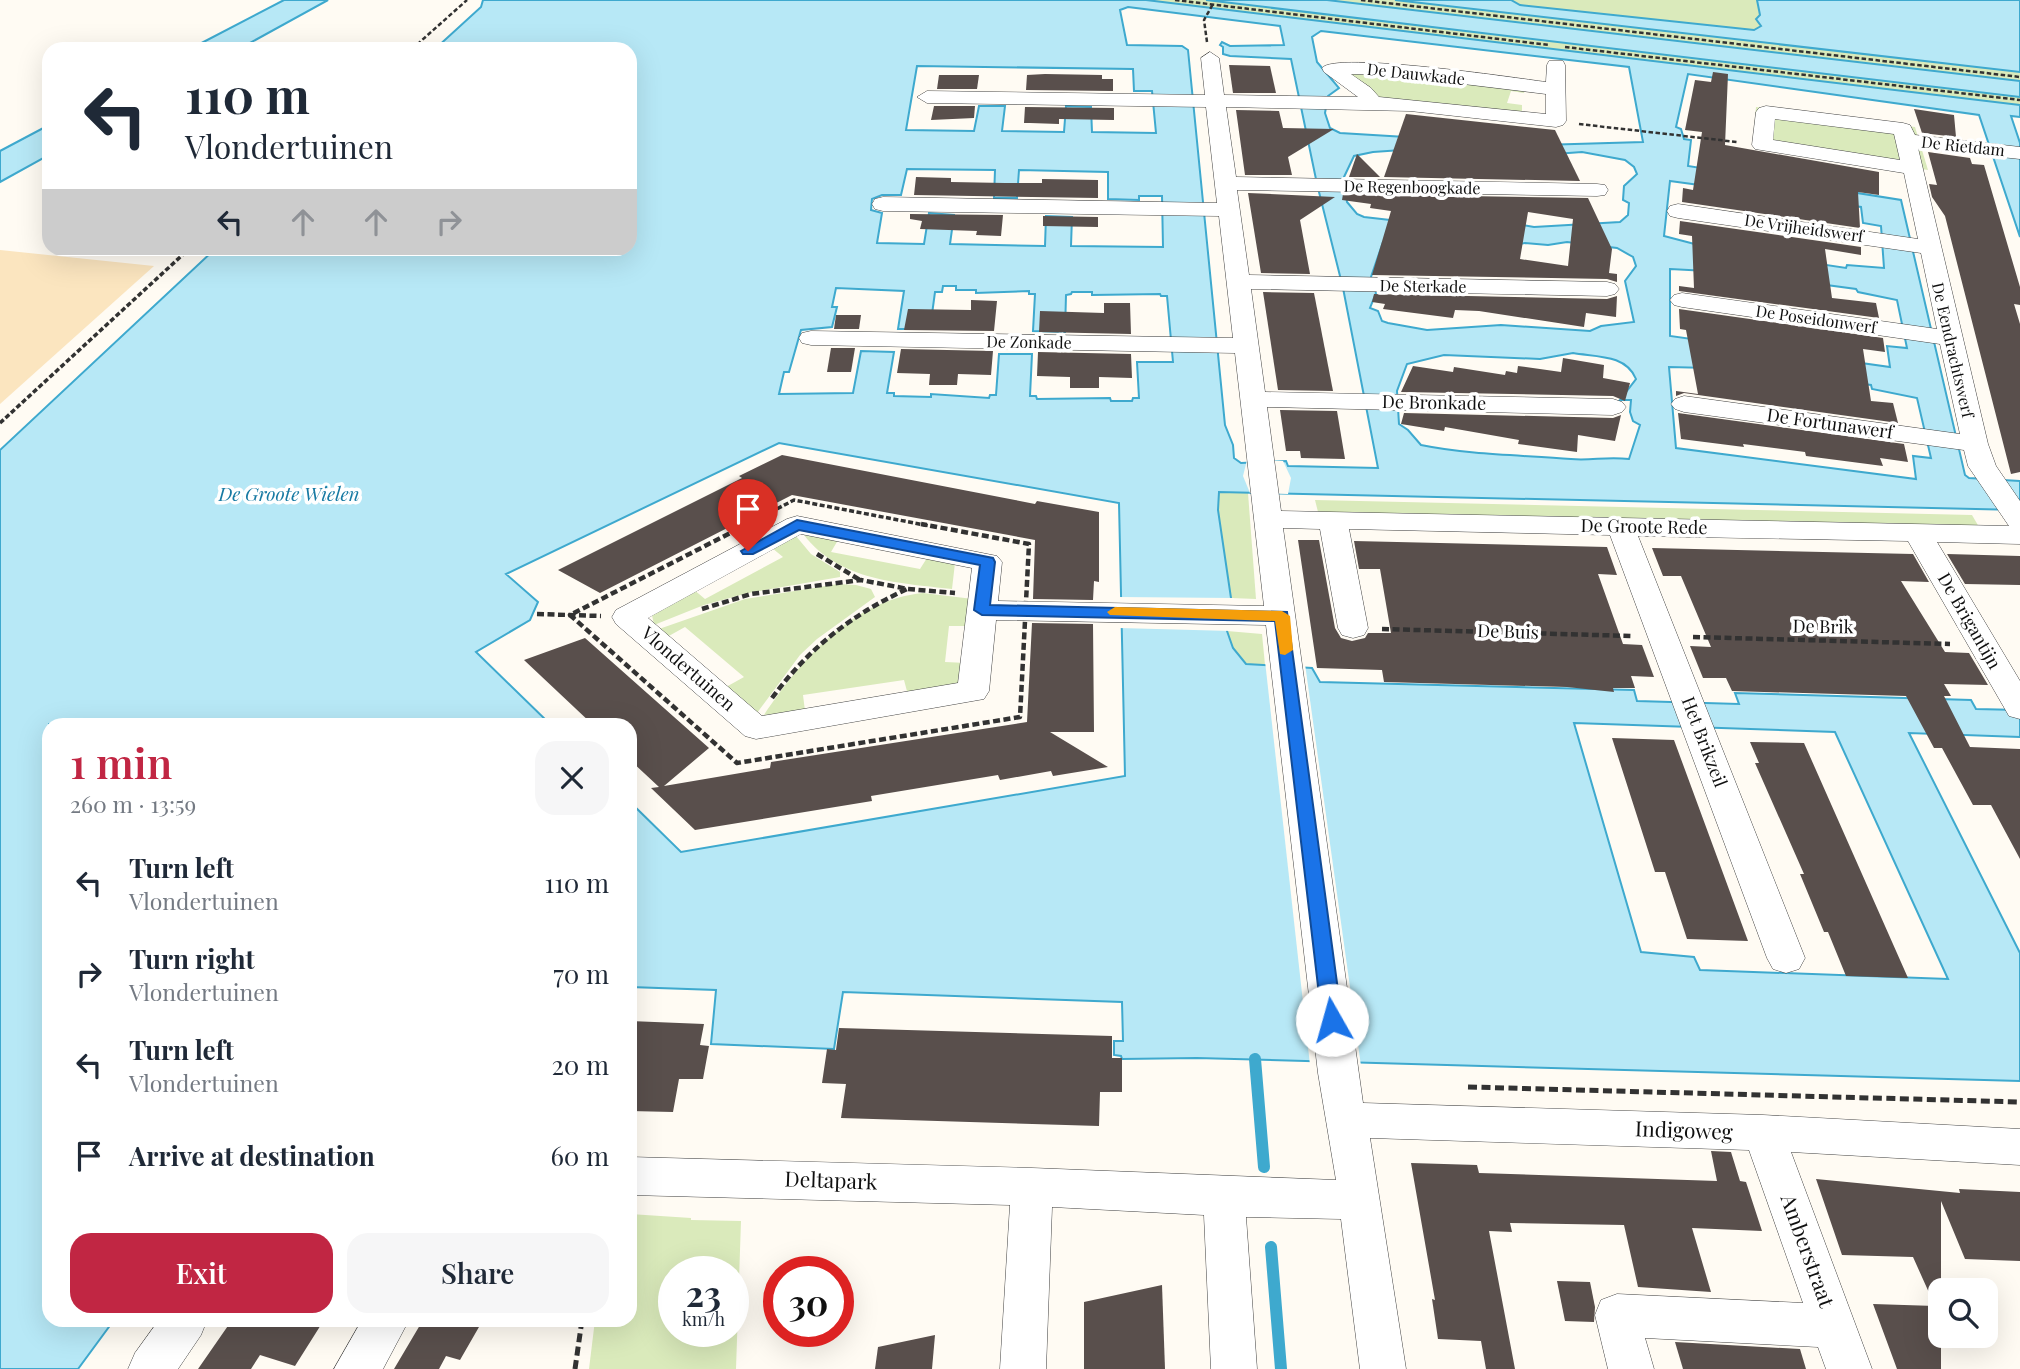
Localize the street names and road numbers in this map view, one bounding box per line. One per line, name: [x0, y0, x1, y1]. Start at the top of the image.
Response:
street label: De Dauwkade: [1366, 58, 1466, 89]
street label: De Rietdam: [1920, 131, 2006, 160]
street label: De Regenboogkade: [1343, 175, 1481, 198]
street label: De Vrijheidswerf: [1743, 209, 1867, 246]
street label: De Sterkade: [1379, 274, 1467, 297]
street label: De Eendrachtswerf: [1928, 280, 1980, 421]
street label: De Poseidonwerf: [1754, 300, 1879, 338]
street label: De Zonkade: [986, 330, 1072, 353]
street label: De Bronkade: [1382, 389, 1486, 415]
street label: De Fortunawerf: [1765, 402, 1897, 444]
street label: De Groote Rede: [1580, 513, 1708, 539]
street label: De Brigantijn: [1933, 568, 2007, 673]
street label: De Brik: [1792, 613, 1854, 639]
street label: De Buis: [1477, 618, 1539, 644]
street label: Vlondertuinen: [636, 620, 741, 716]
street label: Het Brikzeil: [1677, 693, 1733, 790]
street label: Indigoweg: [1635, 1113, 1734, 1145]
street label: Deltapark: [784, 1163, 878, 1195]
street label: Amberstraat: [1775, 1189, 1842, 1311]

